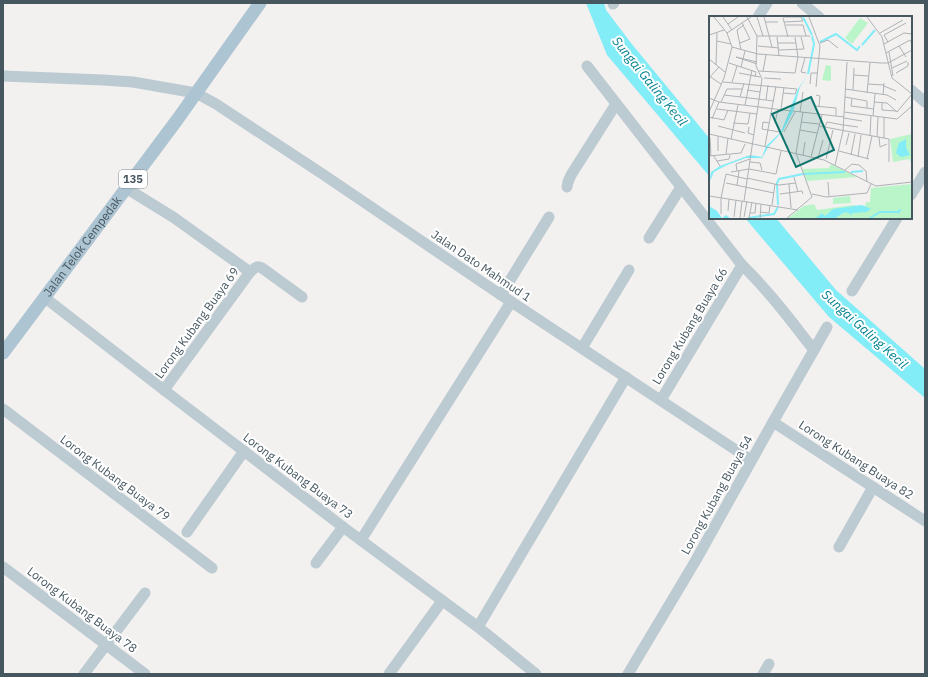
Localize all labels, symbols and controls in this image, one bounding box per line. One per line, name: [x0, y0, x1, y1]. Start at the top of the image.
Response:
inset map: [709, 16, 912, 219]
water label: Sungai Galing Kecil: [608, 33, 691, 130]
road number: 135: [119, 170, 147, 188]
street label: Jalan Telok Cempedak: [40, 192, 125, 299]
street label: Jalan Dato Mahmud 1: [428, 227, 534, 305]
street label: Lorong Kubang Buaya 69: [151, 264, 242, 381]
street label: Lorong Kubang Buaya 66: [649, 265, 730, 387]
water label: Sungai Galing Kecil: [818, 286, 912, 373]
street label: Lorong Kubang Buaya 82: [796, 417, 916, 502]
street label: Lorong Kubang Buaya 73: [240, 429, 356, 522]
street label: Lorong Kubang Buaya 79: [57, 431, 173, 524]
street label: Lorong Kubang Buaya 54: [678, 433, 756, 557]
street label: Lorong Kubang Buaya 78: [24, 563, 140, 656]

